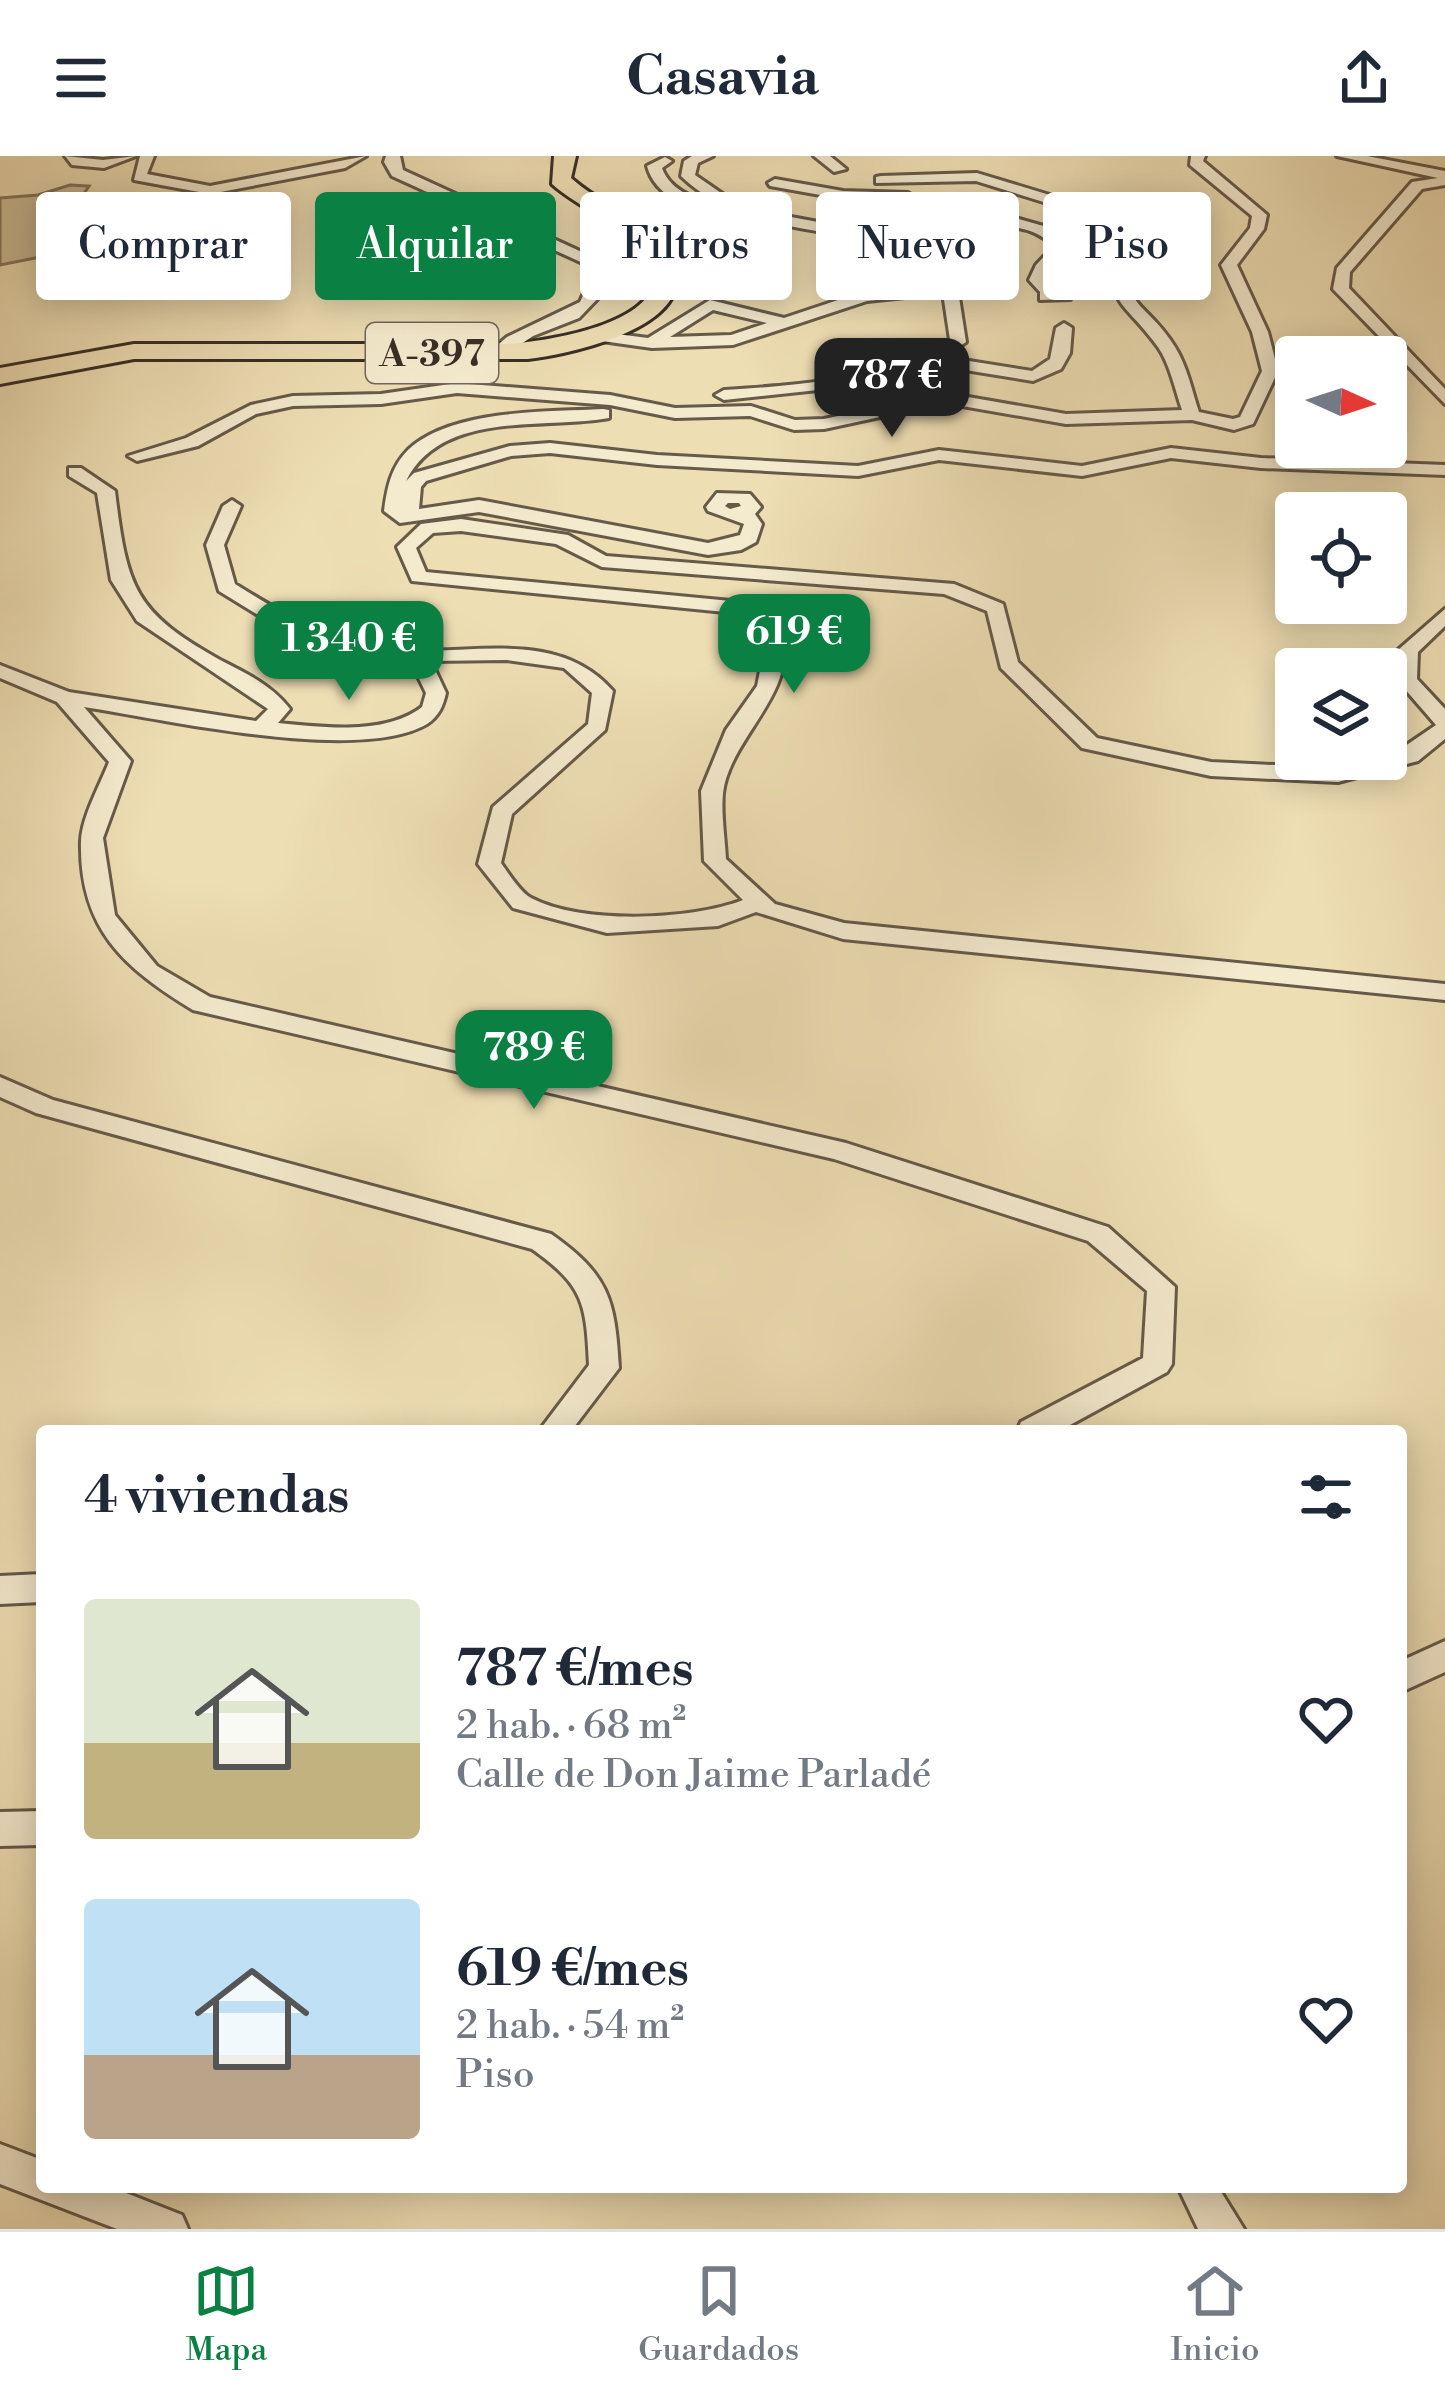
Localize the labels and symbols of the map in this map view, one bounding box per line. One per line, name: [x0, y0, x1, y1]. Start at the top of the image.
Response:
road number: A-397: [366, 323, 498, 383]
north arrow: [1275, 336, 1407, 468]
pin: 787 €: [808, 338, 976, 440]
pin: 619 €: [710, 594, 878, 696]
pin: 1 340 €: [238, 601, 460, 703]
pin: 789 €: [450, 1010, 618, 1112]

